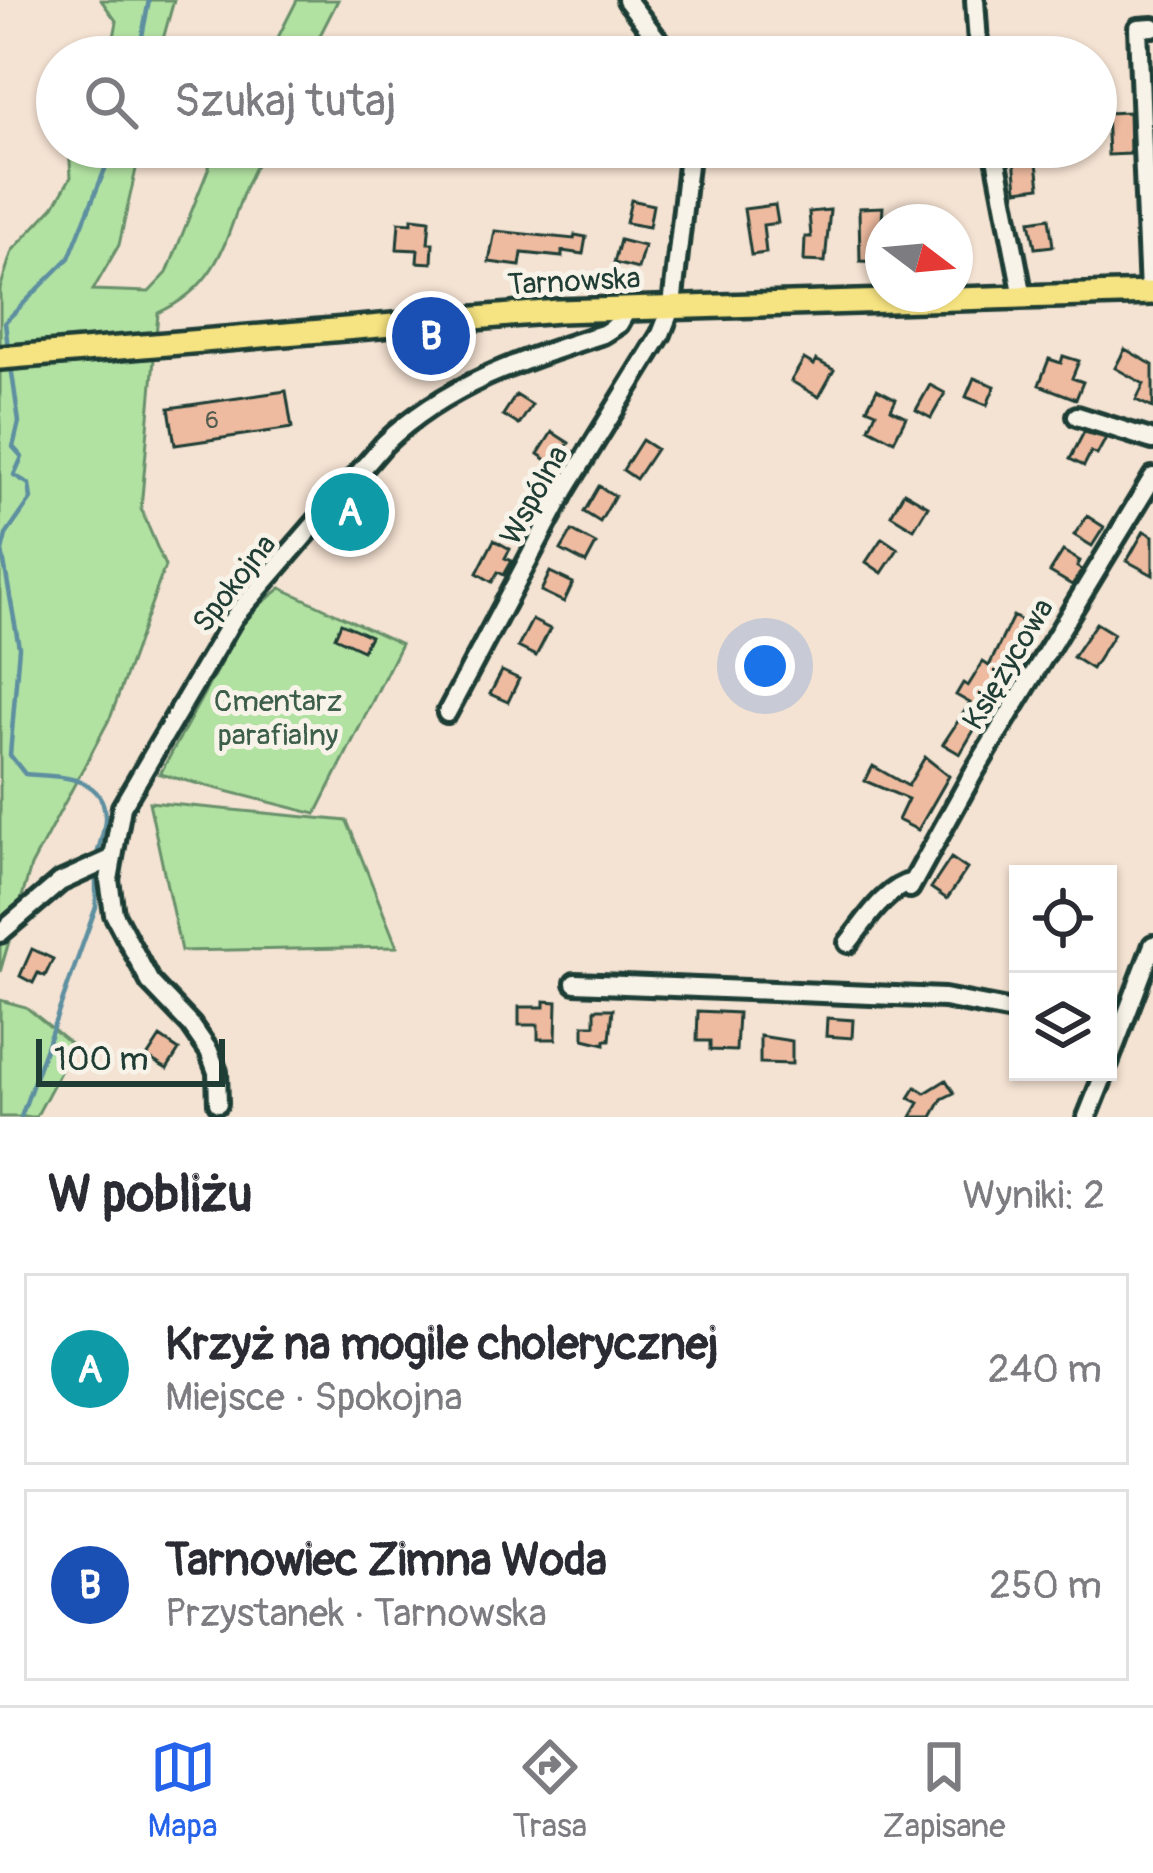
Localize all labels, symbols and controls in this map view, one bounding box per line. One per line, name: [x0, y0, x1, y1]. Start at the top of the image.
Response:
search box: [36, 36, 1117, 168]
icon: search: [78, 69, 144, 135]
text: Szukaj tutaj: [174, 74, 396, 130]
north arrow: [865, 204, 973, 312]
street label: Tarnowska: [507, 260, 641, 303]
pin: B: [392, 291, 470, 381]
house number: 6: [205, 406, 219, 435]
street label: Wspólna: [492, 439, 577, 551]
pin: A: [311, 467, 389, 557]
street label: Spokojna: [185, 527, 284, 640]
street label: Księżycowa: [955, 592, 1062, 737]
your location: [735, 636, 795, 696]
park label: Cmentarz parafialny: [214, 683, 342, 754]
map controls: [1009, 865, 1117, 1081]
button: locate: [1009, 865, 1117, 973]
button: layers: [1009, 973, 1117, 1081]
scale bar: [36, 1033, 225, 1086]
text: 100 m: [54, 1039, 148, 1080]
text: W pobliżu: [48, 1163, 253, 1227]
text: Wyniki: 2: [962, 1171, 1105, 1220]
text: Krzyż na mogile cholerycznej: [165, 1317, 718, 1373]
text: A: [77, 1345, 103, 1394]
text: 240 m: [988, 1345, 1102, 1394]
text: Miejsce · Spokojna: [165, 1373, 463, 1422]
text: Tarnowiec Zimna Woda: [165, 1533, 607, 1589]
text: B: [79, 1561, 101, 1610]
text: 250 m: [989, 1561, 1102, 1610]
text: Przystanek · Tarnowska: [165, 1589, 547, 1638]
tab: Mapa: [148, 1734, 218, 1847]
tab: Trasa: [513, 1734, 587, 1847]
tab: Zapisane: [882, 1734, 1005, 1847]

